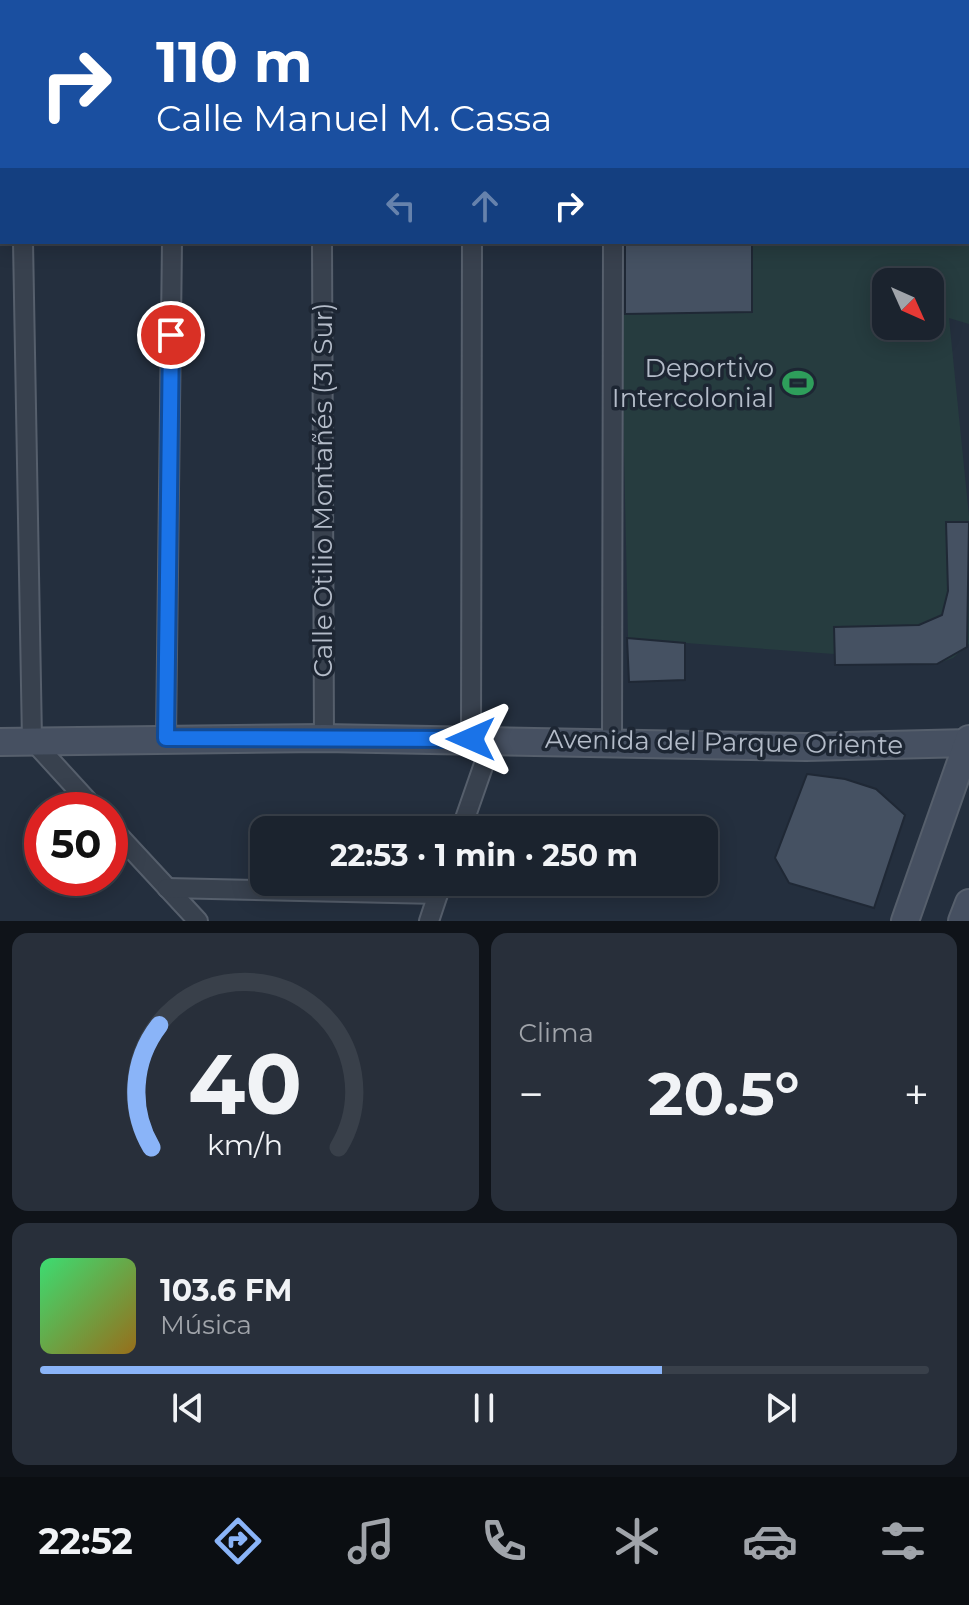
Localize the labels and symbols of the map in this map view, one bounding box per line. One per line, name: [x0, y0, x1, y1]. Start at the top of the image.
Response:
north arrow: [872, 268, 944, 340]
pin: [137, 301, 205, 369]
street label: Calle Otilio Montañés (31 Sur): [307, 302, 339, 678]
place label: Deportivo Intercolonial: [612, 352, 774, 414]
sports icon: Deportivo Intercolonial: [781, 366, 815, 400]
position arrow: [429, 697, 513, 781]
street label: Avenida del Parque Oriente: [545, 723, 903, 761]
speed limit sign: 50: [24, 792, 128, 896]

